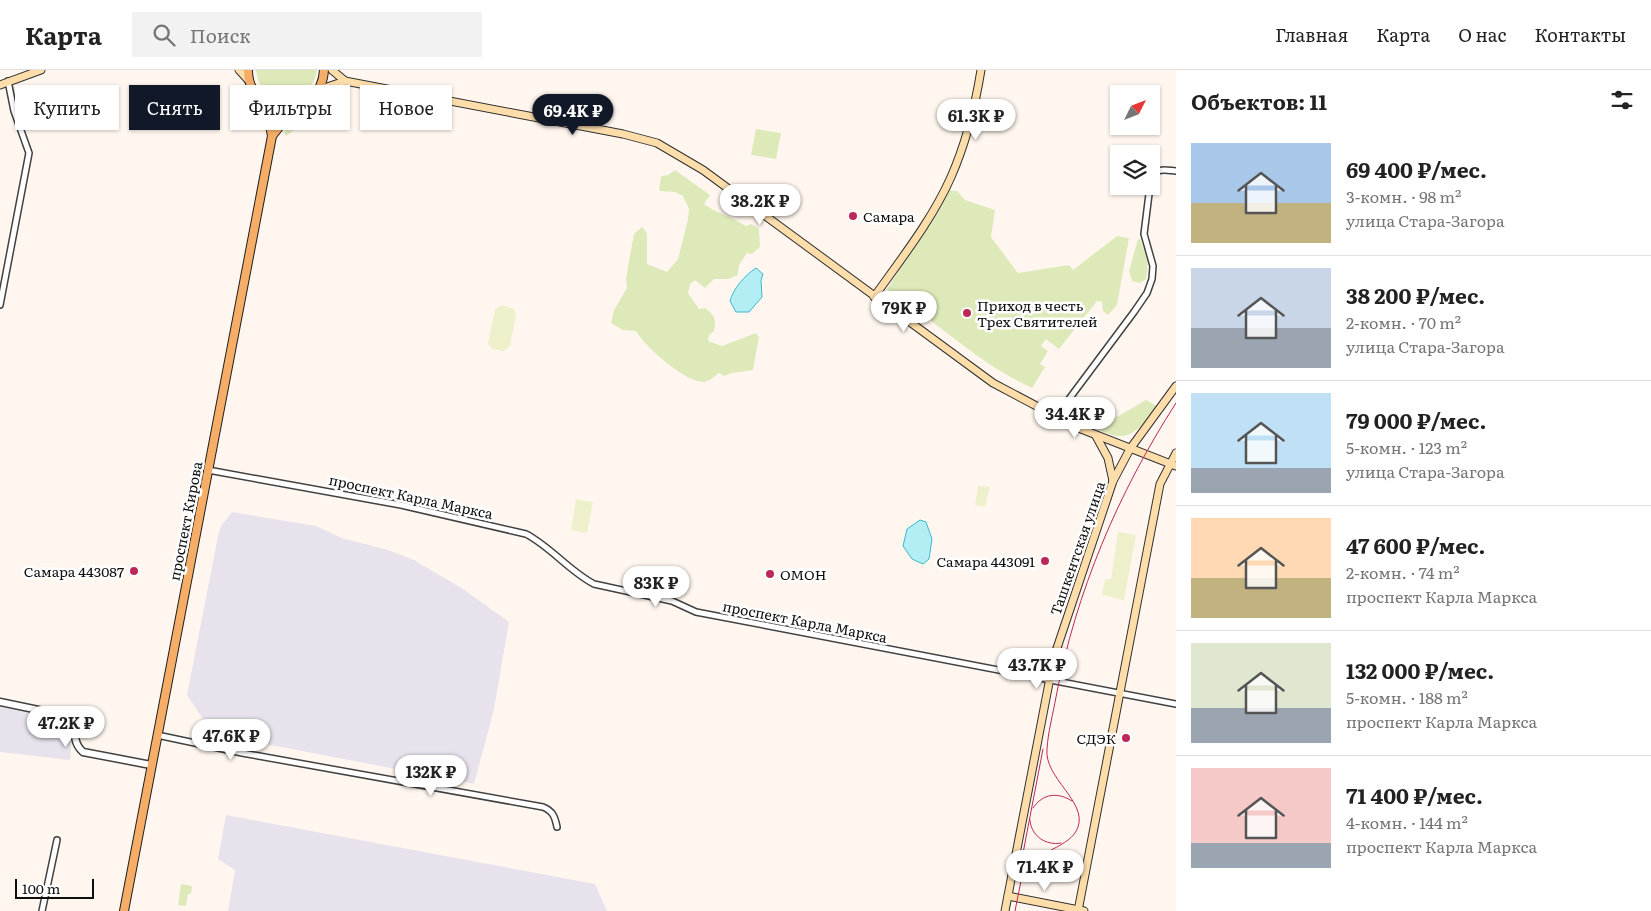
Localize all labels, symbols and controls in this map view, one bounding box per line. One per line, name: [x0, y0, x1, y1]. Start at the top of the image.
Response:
search box: [132, 12, 482, 57]
text: Карта: [25, 17, 102, 52]
icon: search: [150, 21, 178, 49]
text: Поиск: [190, 21, 251, 49]
text: Главная: [1275, 21, 1348, 48]
text: Карта: [1376, 21, 1430, 48]
text: О нас: [1458, 21, 1506, 48]
text: Контакты: [1534, 21, 1626, 48]
chip: Купить: [15, 85, 119, 130]
chip: Снять: [129, 85, 220, 130]
chip: Фильтры: [230, 85, 350, 130]
chip: Новое: [360, 85, 452, 130]
north arrow: [1110, 85, 1160, 135]
map controls: [1110, 85, 1160, 195]
text: Объектов: 11: [1191, 85, 1327, 116]
icon: filters: [1608, 86, 1636, 114]
pin: 69.4K ₽: [527, 93, 619, 136]
text: 69.4K ₽: [543, 98, 603, 122]
pin: 61.3K ₽: [930, 98, 1022, 141]
text: 61.3K ₽: [948, 103, 1004, 127]
button: layers: [1110, 145, 1160, 195]
text: 69 400 ₽/мес.: [1346, 153, 1487, 184]
icon: home: [1231, 163, 1291, 223]
pin: 38.2K ₽: [714, 184, 806, 226]
text: 3-комн. · 98 m²: [1346, 184, 1461, 208]
text: 38.2K ₽: [731, 188, 789, 212]
place label: Самара: [863, 206, 915, 226]
text: улица Стара-Загора: [1346, 208, 1505, 232]
marker: Самара: [847, 210, 859, 222]
text: 38 200 ₽/мес.: [1346, 279, 1485, 310]
icon: home: [1231, 288, 1291, 348]
pin: 79K ₽: [869, 290, 939, 333]
text: 79K ₽: [882, 295, 926, 319]
place label: Приход в честь Трех Святителей: [977, 295, 1098, 331]
marker: Приход в честь Трех Святителей: [961, 307, 973, 319]
text: 2-комн. · 70 m²: [1346, 310, 1461, 334]
text: улица Стара-Загора: [1346, 334, 1505, 358]
pin: 34.4K ₽: [1029, 396, 1121, 439]
text: 34.4K ₽: [1045, 401, 1105, 425]
text: 79 000 ₽/мес.: [1346, 404, 1486, 435]
icon: home: [1231, 413, 1291, 473]
text: 5-комн. · 123 m²: [1346, 435, 1467, 459]
street label: проспект Кирова: [164, 459, 206, 582]
text: улица Стара-Загора: [1346, 459, 1505, 483]
street label: проспект Карла Маркса: [327, 469, 495, 523]
street label: Ташкентская улица: [1045, 478, 1109, 618]
text: 47 600 ₽/мес.: [1346, 529, 1485, 560]
icon: home: [1231, 538, 1291, 598]
place label: Самара 443091: [936, 551, 1035, 571]
marker: Самара 443091: [1039, 555, 1051, 567]
text: 2-комн. · 74 m²: [1346, 560, 1460, 584]
place label: Самара 443087: [24, 561, 124, 581]
place label: ОМОН: [780, 564, 827, 584]
marker: Самара 443087: [128, 565, 140, 577]
pin: 83K ₽: [621, 566, 691, 608]
marker: ОМОН: [764, 568, 776, 580]
text: 83K ₽: [634, 570, 678, 594]
text: проспект Карла Маркса: [1346, 584, 1537, 608]
street label: проспект Карла Маркса: [721, 595, 889, 647]
pin: 43.7K ₽: [991, 648, 1083, 690]
text: 43.7K ₽: [1008, 652, 1066, 676]
text: 132 000 ₽/мес.: [1346, 654, 1494, 685]
icon: home: [1231, 663, 1291, 723]
text: 5-комн. · 188 m²: [1346, 685, 1468, 709]
pin: 47.2K ₽: [20, 706, 112, 748]
text: проспект Карла Маркса: [1346, 709, 1537, 733]
text: 47.2K ₽: [38, 710, 94, 734]
pin: 47.6K ₽: [185, 718, 277, 761]
text: 47.6K ₽: [202, 723, 260, 747]
place label: СДЭК: [1077, 728, 1117, 748]
marker: СДЭК: [1120, 732, 1132, 744]
pin: 132K ₽: [390, 754, 472, 797]
text: 132K ₽: [406, 759, 456, 783]
text: 71 400 ₽/мес.: [1346, 779, 1483, 810]
icon: home: [1231, 788, 1291, 848]
text: 4-комн. · 144 m²: [1346, 810, 1468, 834]
text: проспект Карла Маркса: [1346, 834, 1537, 858]
pin: 71.4K ₽: [999, 850, 1091, 892]
text: 71.4K ₽: [1017, 854, 1073, 878]
scale bar: [15, 876, 94, 899]
text: 100 m: [22, 878, 60, 898]

